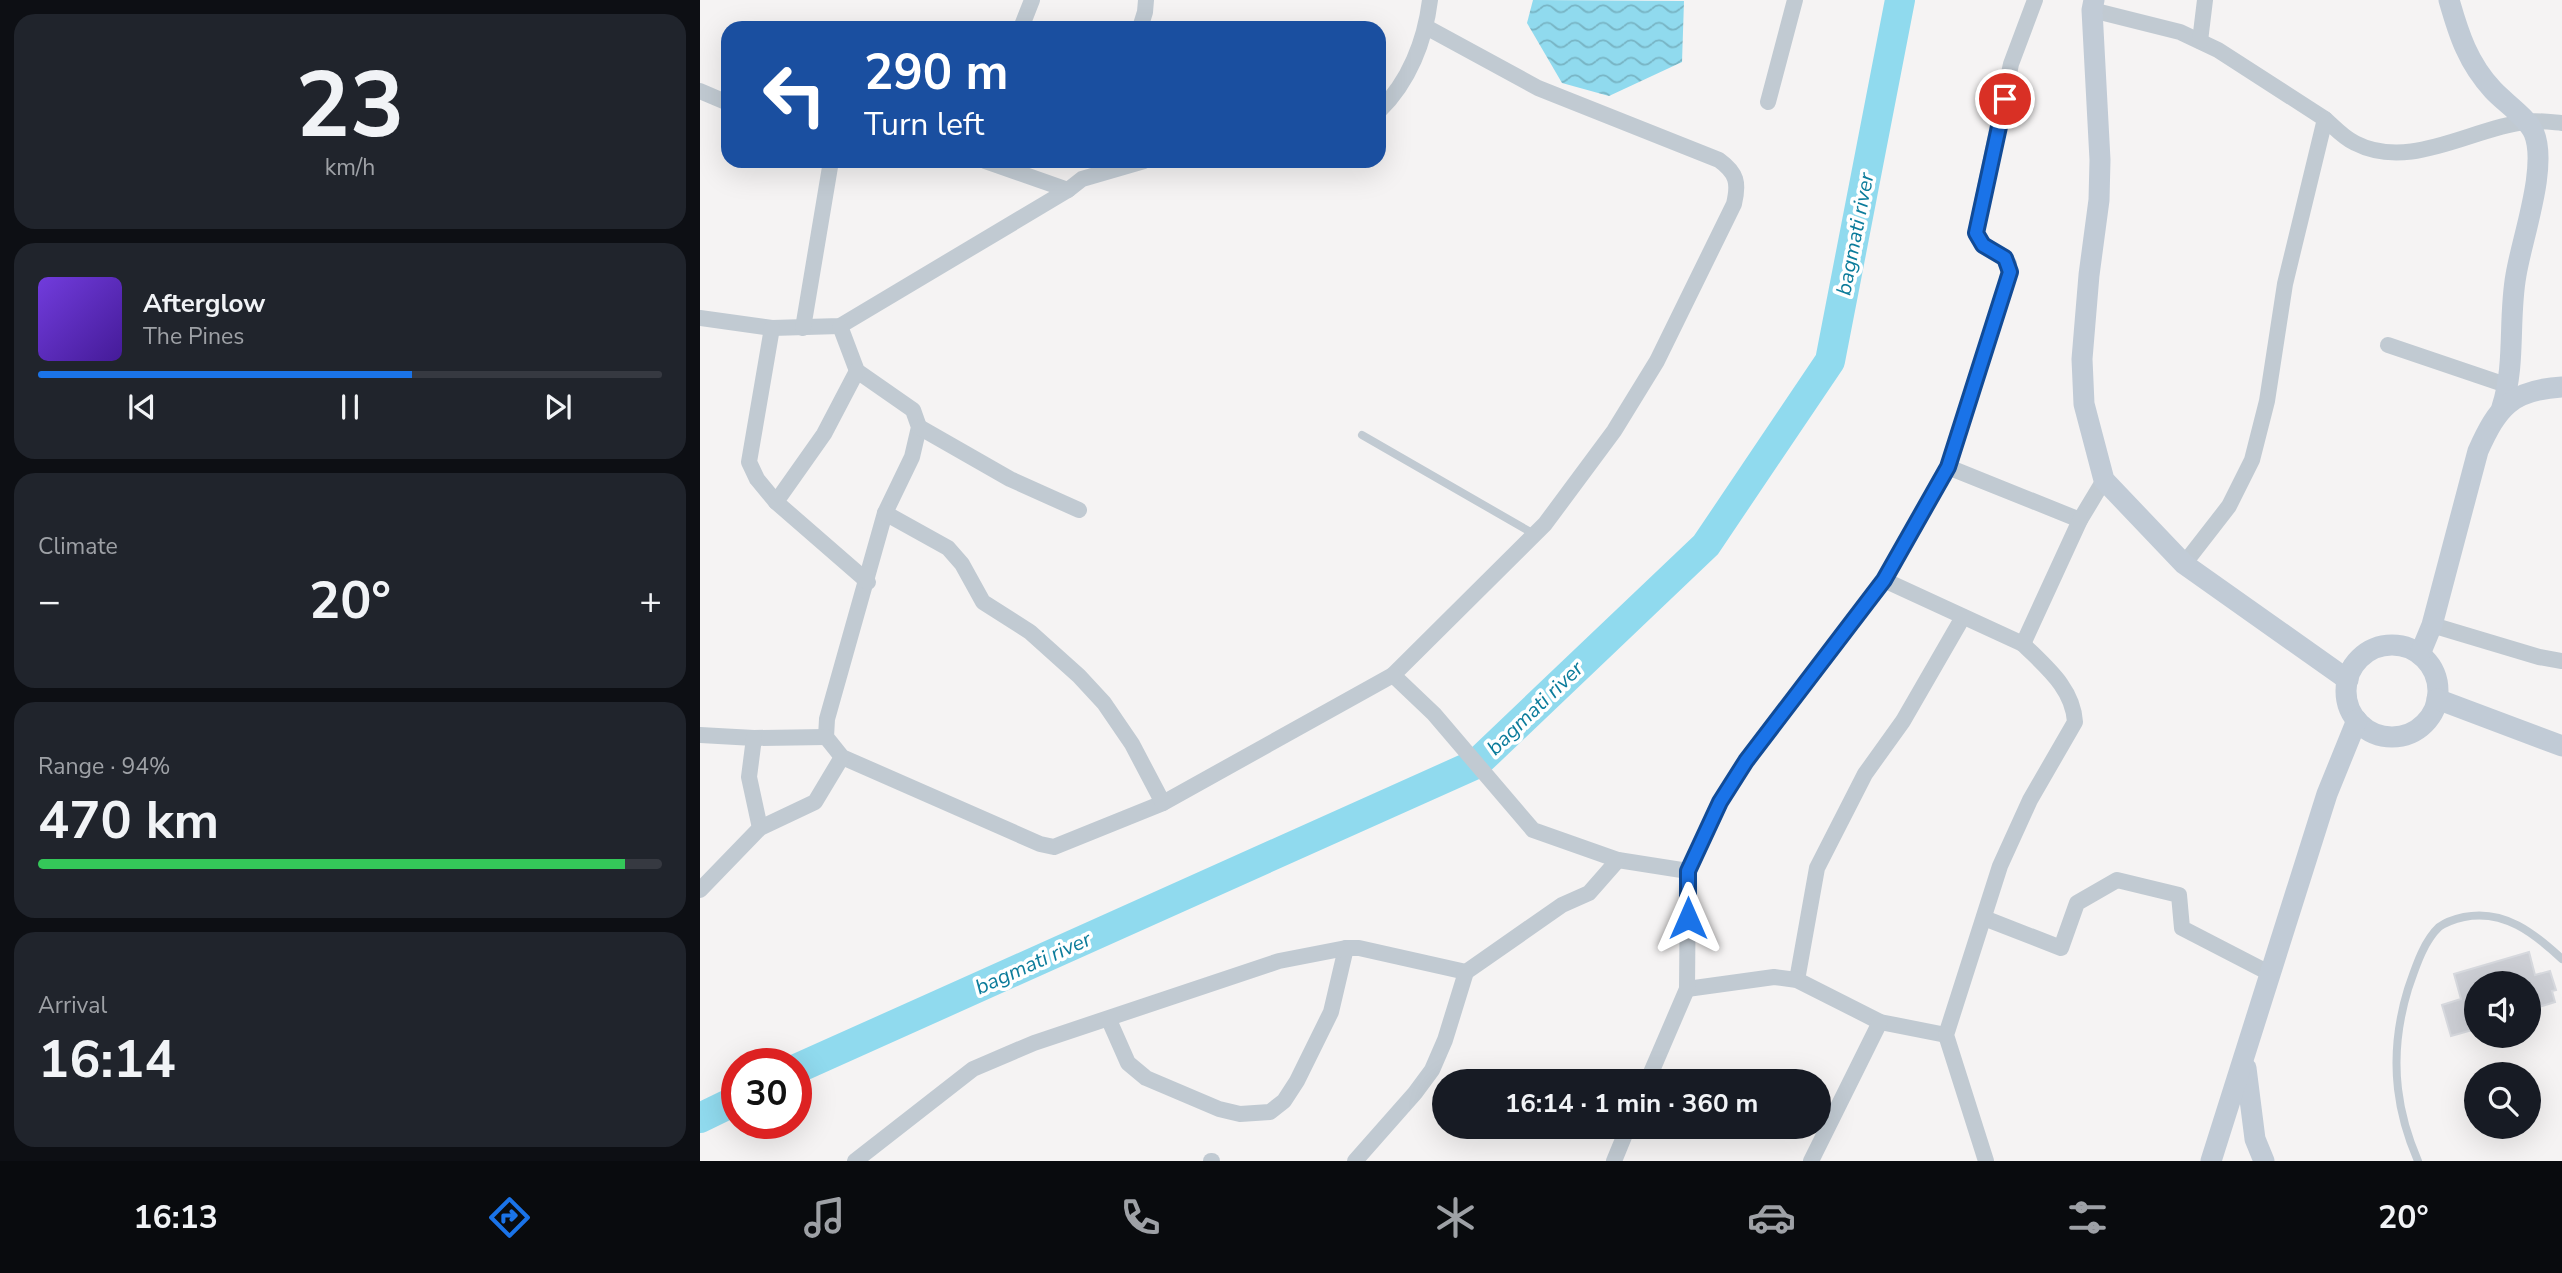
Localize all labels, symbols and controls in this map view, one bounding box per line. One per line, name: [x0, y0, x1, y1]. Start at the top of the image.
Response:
text: 290 m: [864, 39, 1008, 106]
text: 23: [295, 44, 405, 168]
icon: left: [749, 49, 840, 140]
pin: [1975, 69, 2035, 129]
icon: arrive: [1986, 80, 2024, 118]
text: Turn left: [864, 103, 984, 146]
text: km/h: [325, 152, 375, 183]
water label: bagmati river: [1829, 170, 1881, 298]
text: Afterglow: [143, 286, 266, 321]
text: The Pines: [143, 321, 244, 352]
icon: previous: [123, 388, 161, 426]
icon: pause: [331, 388, 369, 426]
icon: next: [539, 388, 577, 426]
text: Climate: [38, 531, 118, 562]
text: 20°: [309, 565, 391, 636]
text: −: [38, 576, 61, 627]
text: +: [639, 576, 662, 627]
water label: bagmati river: [1481, 654, 1590, 761]
text: Range · 94%: [38, 751, 170, 782]
text: 470 km: [38, 785, 219, 856]
position arrow: [1651, 881, 1725, 955]
water label: bagmati river: [971, 925, 1096, 1001]
map controls: [2464, 971, 2541, 1139]
button: sound: [2464, 971, 2541, 1048]
text: Arrival: [38, 990, 107, 1021]
text: 16:14: [38, 1024, 176, 1095]
speed limit sign: 30: [721, 1048, 812, 1139]
button: search: [2464, 1062, 2541, 1139]
text: 16:14 · 1 min · 360 m: [1505, 1086, 1758, 1121]
icon: directions: [485, 1193, 534, 1242]
icon: music: [800, 1193, 849, 1242]
icon: phone: [1116, 1193, 1165, 1242]
icon: climate: [1431, 1193, 1480, 1242]
icon: car: [1747, 1193, 1796, 1242]
icon: filters: [2063, 1193, 2112, 1242]
text: 16:13: [133, 1196, 218, 1239]
text: 20°: [2378, 1196, 2429, 1239]

